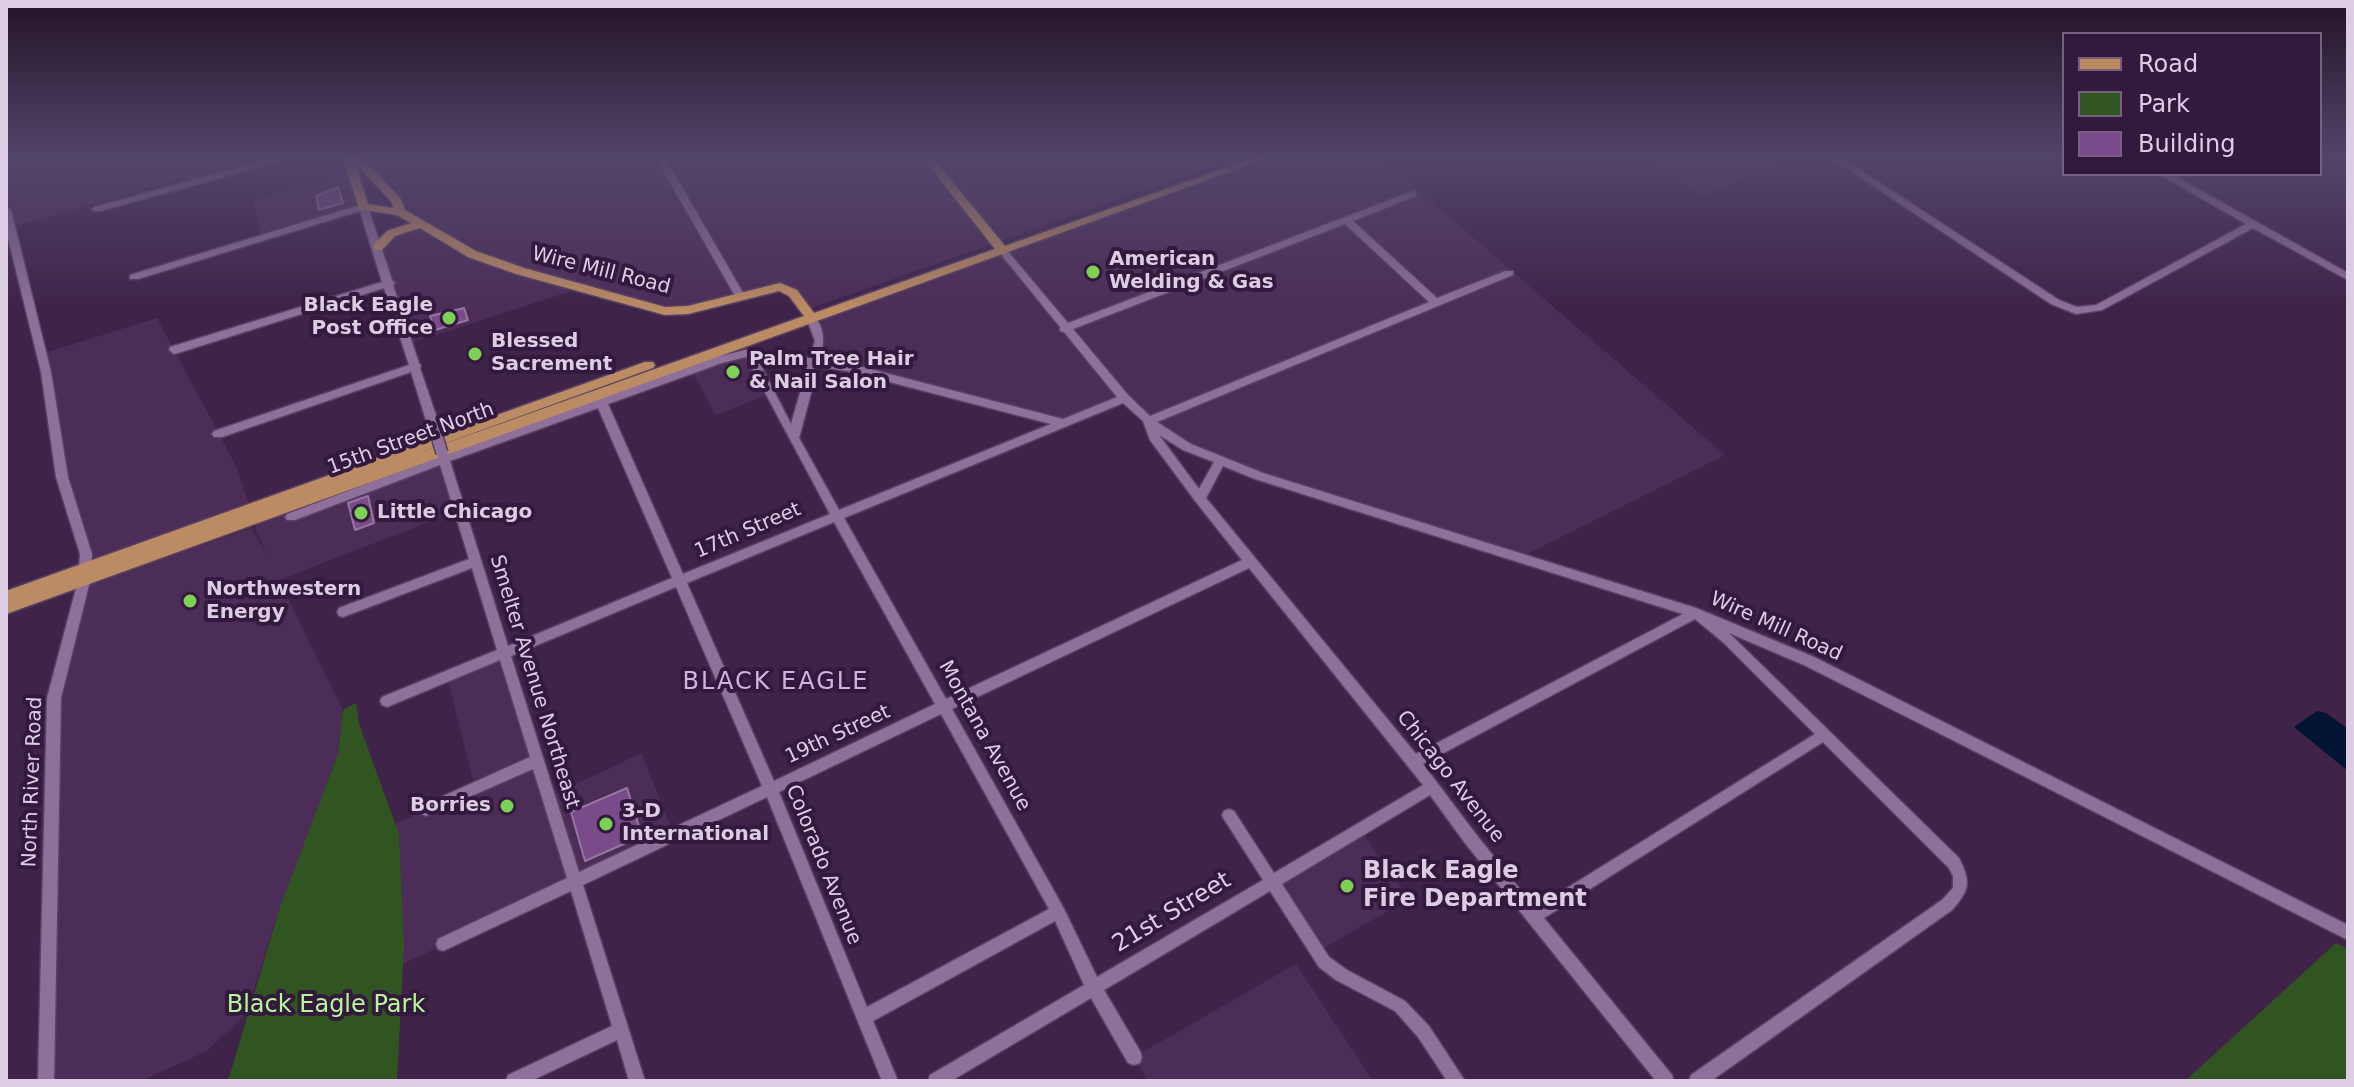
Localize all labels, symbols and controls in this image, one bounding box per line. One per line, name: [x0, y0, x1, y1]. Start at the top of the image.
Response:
legend: [2062, 32, 2322, 176]
text: Road: [2138, 50, 2198, 78]
text: Park: [2138, 90, 2190, 118]
text: Building: [2138, 130, 2235, 158]
street label: Wire Mill Road: [529, 242, 673, 300]
place label: American Welding & Gas: [1109, 248, 1274, 295]
marker: American Welding & Gas: [1084, 263, 1102, 281]
place label: Black Eagle Post Office: [303, 294, 433, 341]
marker: Black Eagle Post Office: [440, 309, 458, 327]
place label: Blessed Sacrement: [491, 330, 612, 377]
marker: Blessed Sacrement: [466, 345, 484, 363]
place label: Palm Tree Hair & Nail Salon: [749, 348, 914, 395]
marker: Palm Tree Hair & Nail Salon: [724, 363, 742, 381]
street label: 15th Street North: [324, 398, 498, 480]
street label: 17th Street: [691, 498, 805, 564]
place label: Little Chicago: [377, 501, 532, 525]
marker: Little Chicago: [352, 504, 370, 522]
street label: Smelter Avenue Northeast: [484, 552, 584, 812]
place label: Northwestern Energy: [206, 578, 361, 625]
street label: Wire Mill Road: [1706, 587, 1846, 667]
marker: Northwestern Energy: [181, 592, 199, 610]
street label: Montana Avenue: [933, 657, 1035, 815]
district label: BLACK EAGLE: [683, 669, 869, 697]
street label: North River Road: [18, 696, 48, 868]
street label: 19th Street: [782, 700, 894, 770]
street label: Chicago Avenue: [1391, 706, 1509, 848]
street label: Colorado Avenue: [780, 782, 866, 948]
place label: Borries: [410, 794, 491, 818]
marker: Borries: [498, 797, 516, 815]
place label: 3-D International: [622, 800, 769, 847]
marker: 3-D International: [597, 815, 615, 833]
place label: Black Eagle Fire Department: [1363, 858, 1587, 914]
street label: 21st Street: [1108, 866, 1236, 960]
marker: Black Eagle Fire Department: [1338, 877, 1356, 895]
park label: Black Eagle Park: [227, 992, 425, 1020]

